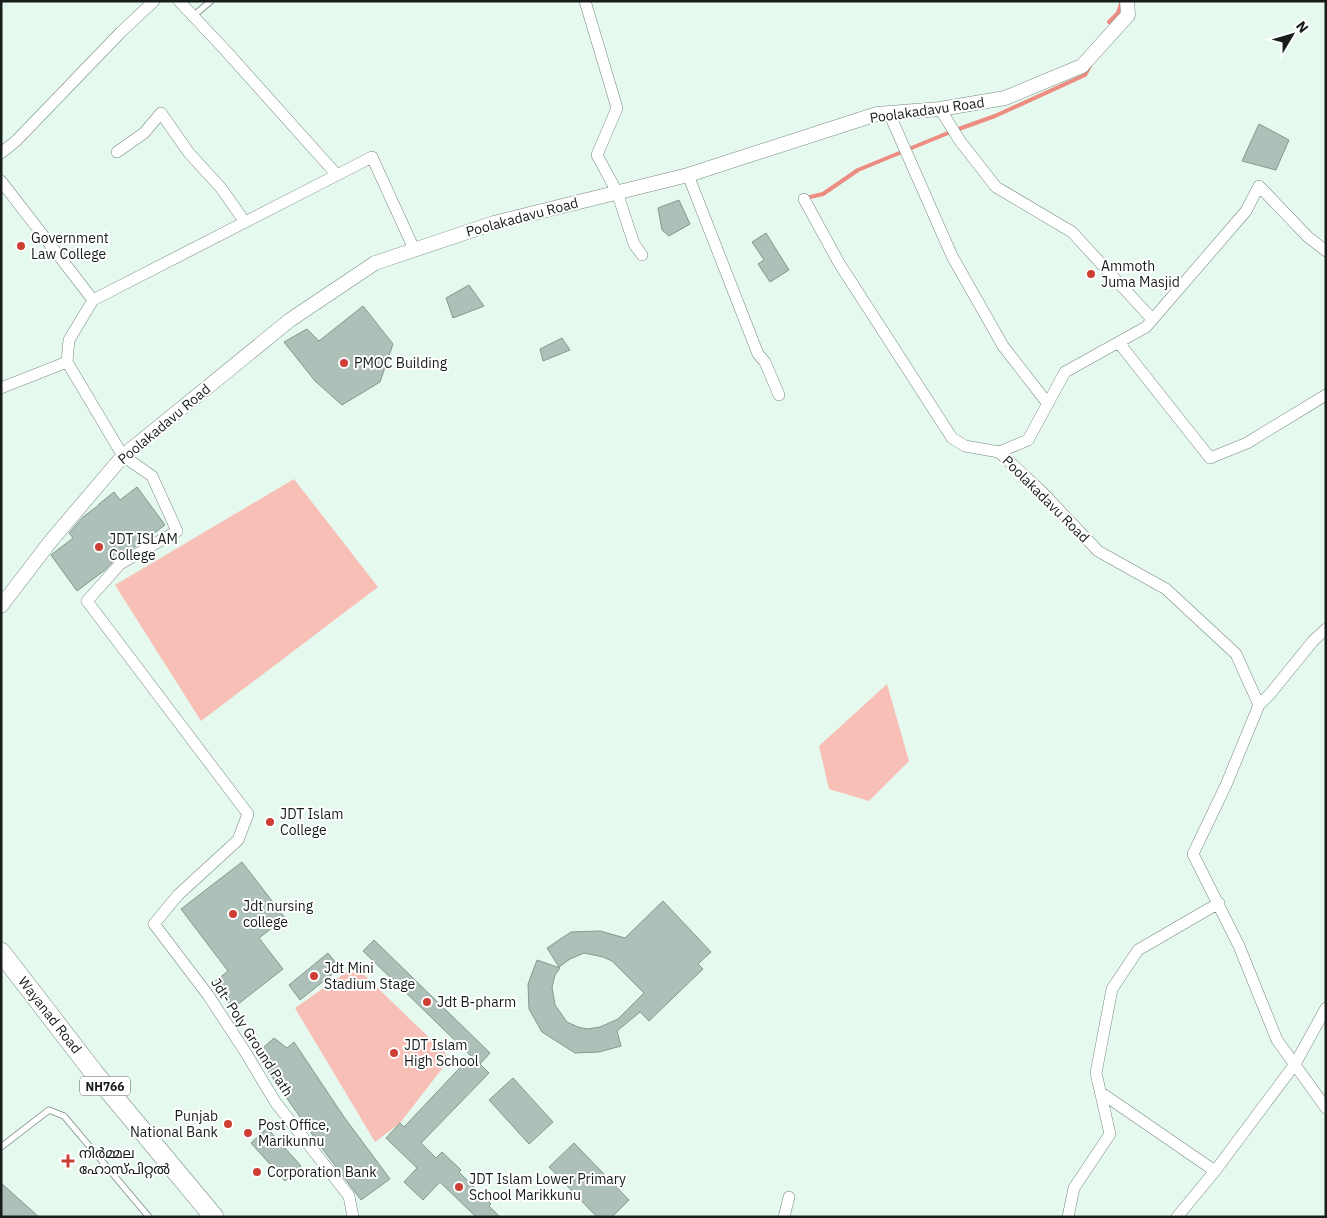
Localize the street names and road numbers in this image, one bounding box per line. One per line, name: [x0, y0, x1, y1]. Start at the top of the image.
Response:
street label: Poolakadavu Road: [868, 93, 986, 127]
street label: Poolakadavu Road: [464, 193, 580, 241]
street label: Poolakadavu Road: [114, 380, 214, 468]
street label: Poolakadavu Road: [999, 452, 1093, 546]
street label: Wayanad Road: [14, 973, 86, 1057]
street label: Jdt- Poly Ground Path: [207, 974, 297, 1100]
road number: NH766: [80, 1076, 130, 1096]

